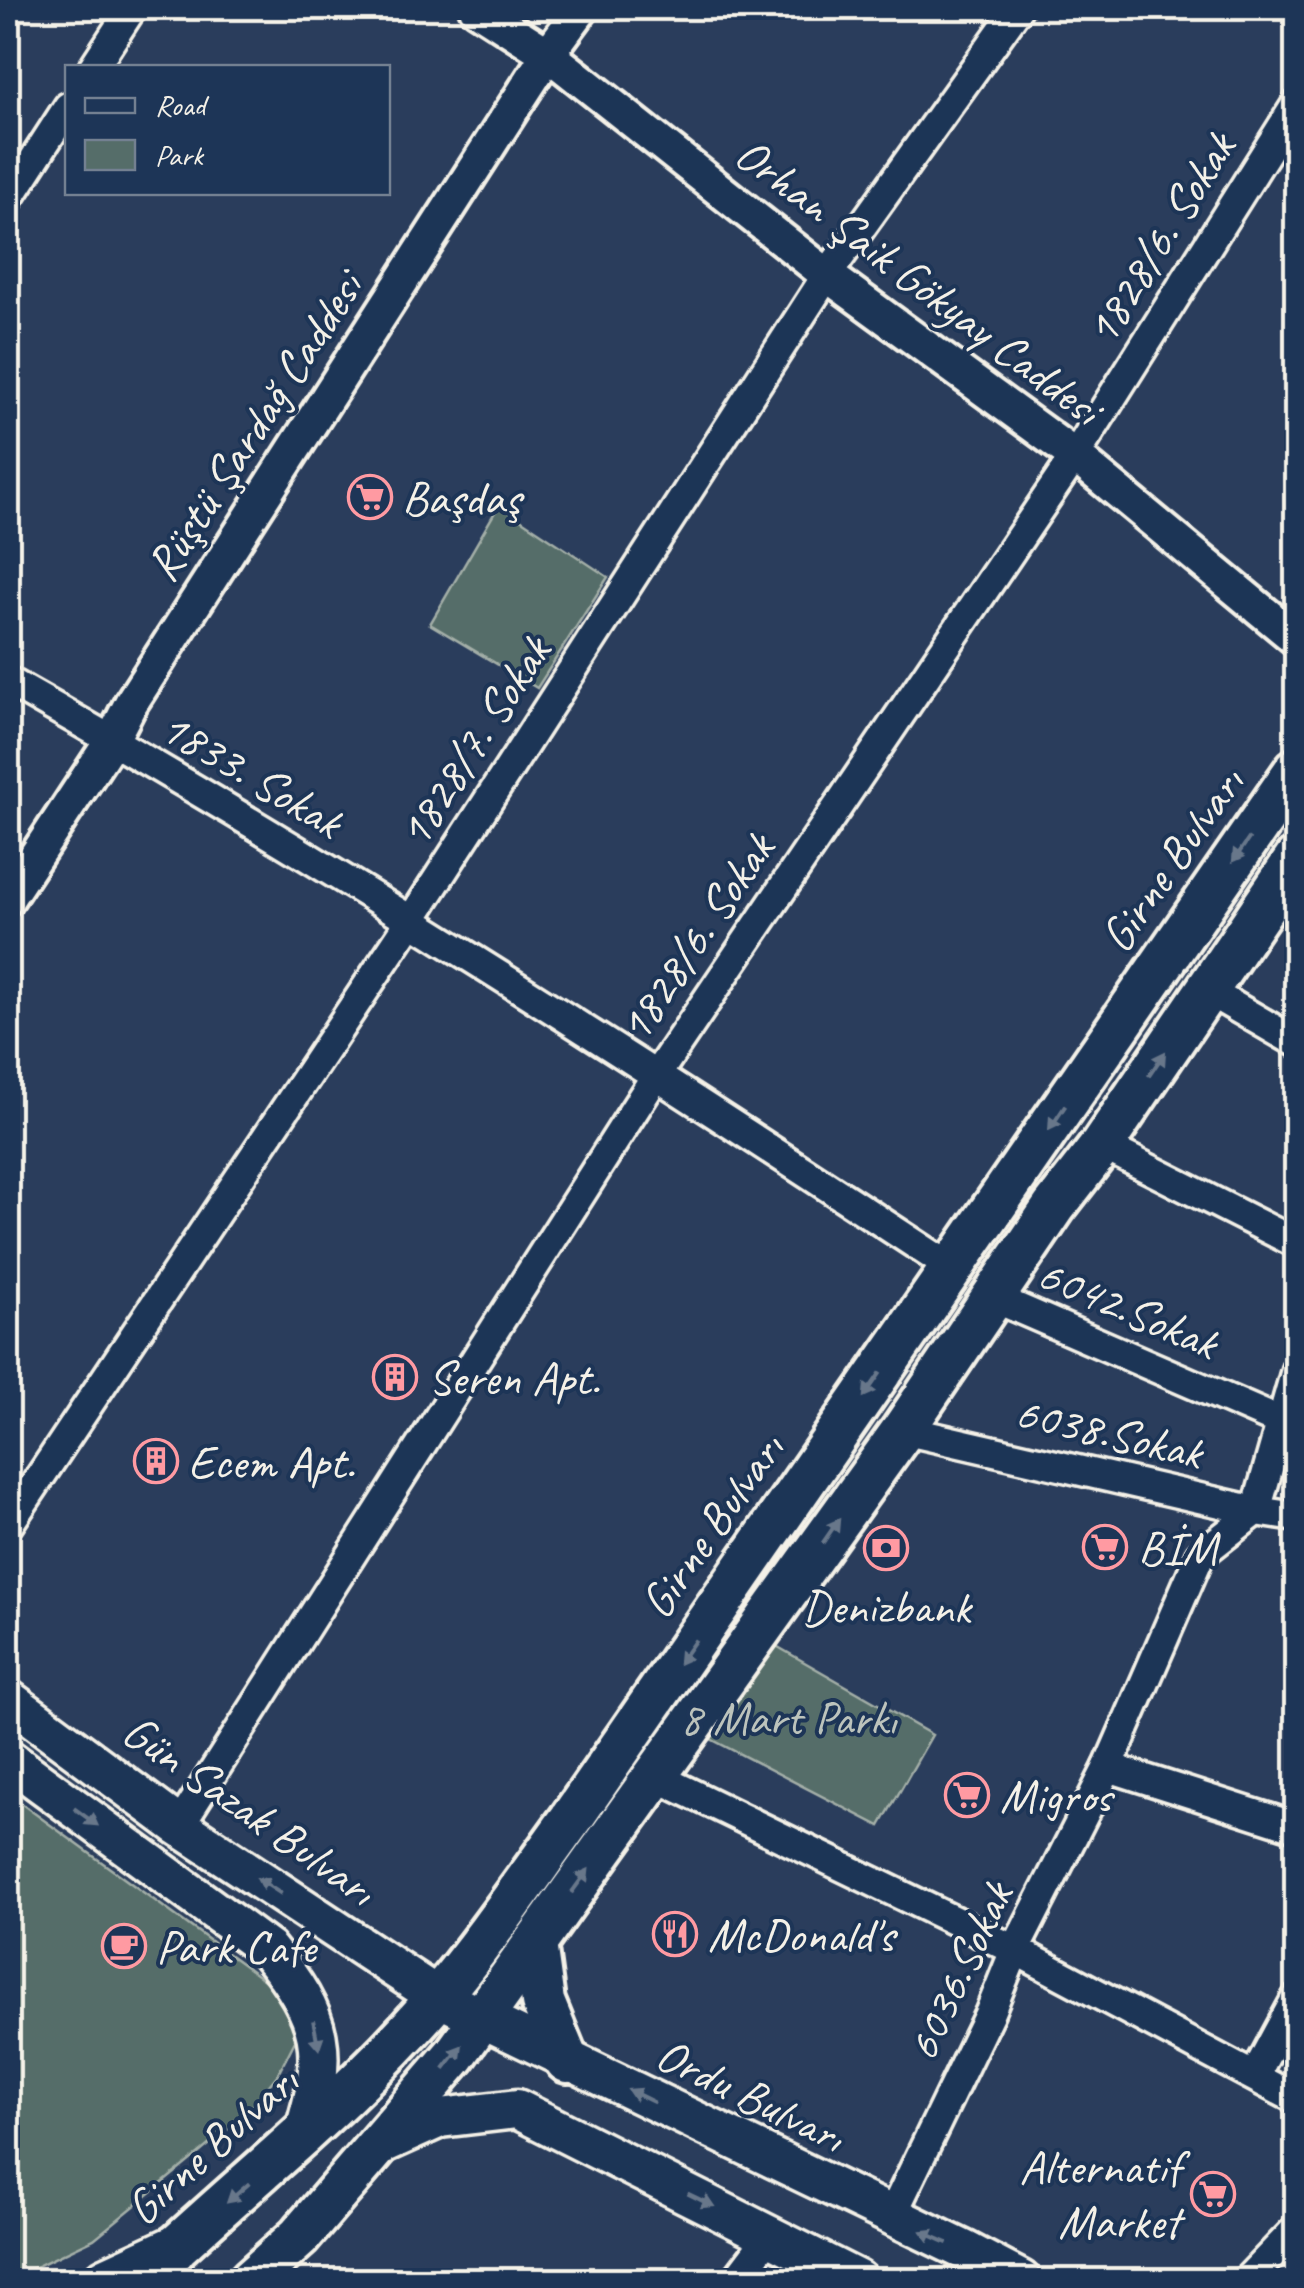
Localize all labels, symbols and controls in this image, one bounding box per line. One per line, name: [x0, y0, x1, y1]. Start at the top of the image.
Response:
legend: [65, 65, 390, 195]
text: Road: [155, 86, 209, 124]
street label: 1828/6. Sokak: [1071, 118, 1250, 356]
street label: Orhan Şaik Gökyay Caddesi: [723, 123, 1117, 441]
text: Park: [155, 136, 205, 174]
street label: Rüştü Şardağ Caddesi: [132, 256, 379, 592]
place label: Başdaş: [402, 468, 525, 528]
supermarket icon: Başdaş: [347, 474, 393, 520]
street label: 1828/7. Sokak: [384, 622, 566, 858]
street label: 1833. Sokak: [150, 696, 356, 853]
street label: Girne Bulvarı: [1086, 754, 1258, 964]
street label: 1828/6. Sokak: [604, 819, 789, 1053]
one-way arrow: [1232, 836, 1251, 863]
one-way arrow: [1147, 1051, 1166, 1078]
one-way arrow: [1048, 1104, 1067, 1131]
street label: 6042.Sokak: [1028, 1243, 1230, 1374]
place label: Seren Apt.: [428, 1348, 600, 1408]
building icon: Seren Apt.: [372, 1354, 418, 1400]
one-way arrow: [863, 1372, 882, 1398]
street label: 6038.Sokak: [1009, 1381, 1211, 1483]
street label: Girne Bulvarı: [626, 1420, 798, 1630]
place label: Ecem Apt.: [188, 1432, 355, 1492]
building icon: Ecem Apt.: [133, 1438, 179, 1484]
one-way arrow: [820, 1518, 840, 1545]
place label: BİM: [1138, 1518, 1221, 1578]
supermarket icon: BİM: [1082, 1524, 1128, 1570]
bank icon: Denizbank: [863, 1525, 909, 1571]
place label: Denizbank: [801, 1577, 974, 1637]
one-way arrow: [678, 1639, 697, 1665]
park label: 8 Mart Parkı: [680, 1688, 898, 1748]
street label: Gün Sazak Bulvarı: [111, 1701, 389, 1920]
place label: Migros: [1000, 1766, 1115, 1826]
supermarket icon: Migros: [944, 1772, 990, 1818]
one-way arrow: [73, 1807, 99, 1826]
one-way arrow: [570, 1868, 590, 1894]
street label: 6036.Sokak: [892, 1869, 1028, 2070]
one-way arrow: [255, 1877, 283, 1895]
place label: McDonald's: [708, 1905, 899, 1965]
restaurant icon: McDonald's: [652, 1911, 698, 1957]
place label: Park Cafe: [156, 1917, 319, 1977]
cafe icon: Park Cafe: [101, 1923, 147, 1969]
one-way arrow: [309, 2020, 325, 2051]
street label: Ordu Bulvarı: [647, 2024, 856, 2167]
one-way arrow: [442, 2044, 462, 2070]
street label: Girne Bulvarı: [113, 2050, 312, 2238]
one-way arrow: [626, 2088, 655, 2105]
place label: Alternatif Market: [1019, 2137, 1191, 2252]
supermarket icon: Alternatif Market: [1190, 2171, 1236, 2217]
one-way arrow: [226, 2181, 251, 2203]
one-way arrow: [687, 2191, 716, 2208]
one-way arrow: [919, 2228, 948, 2245]

